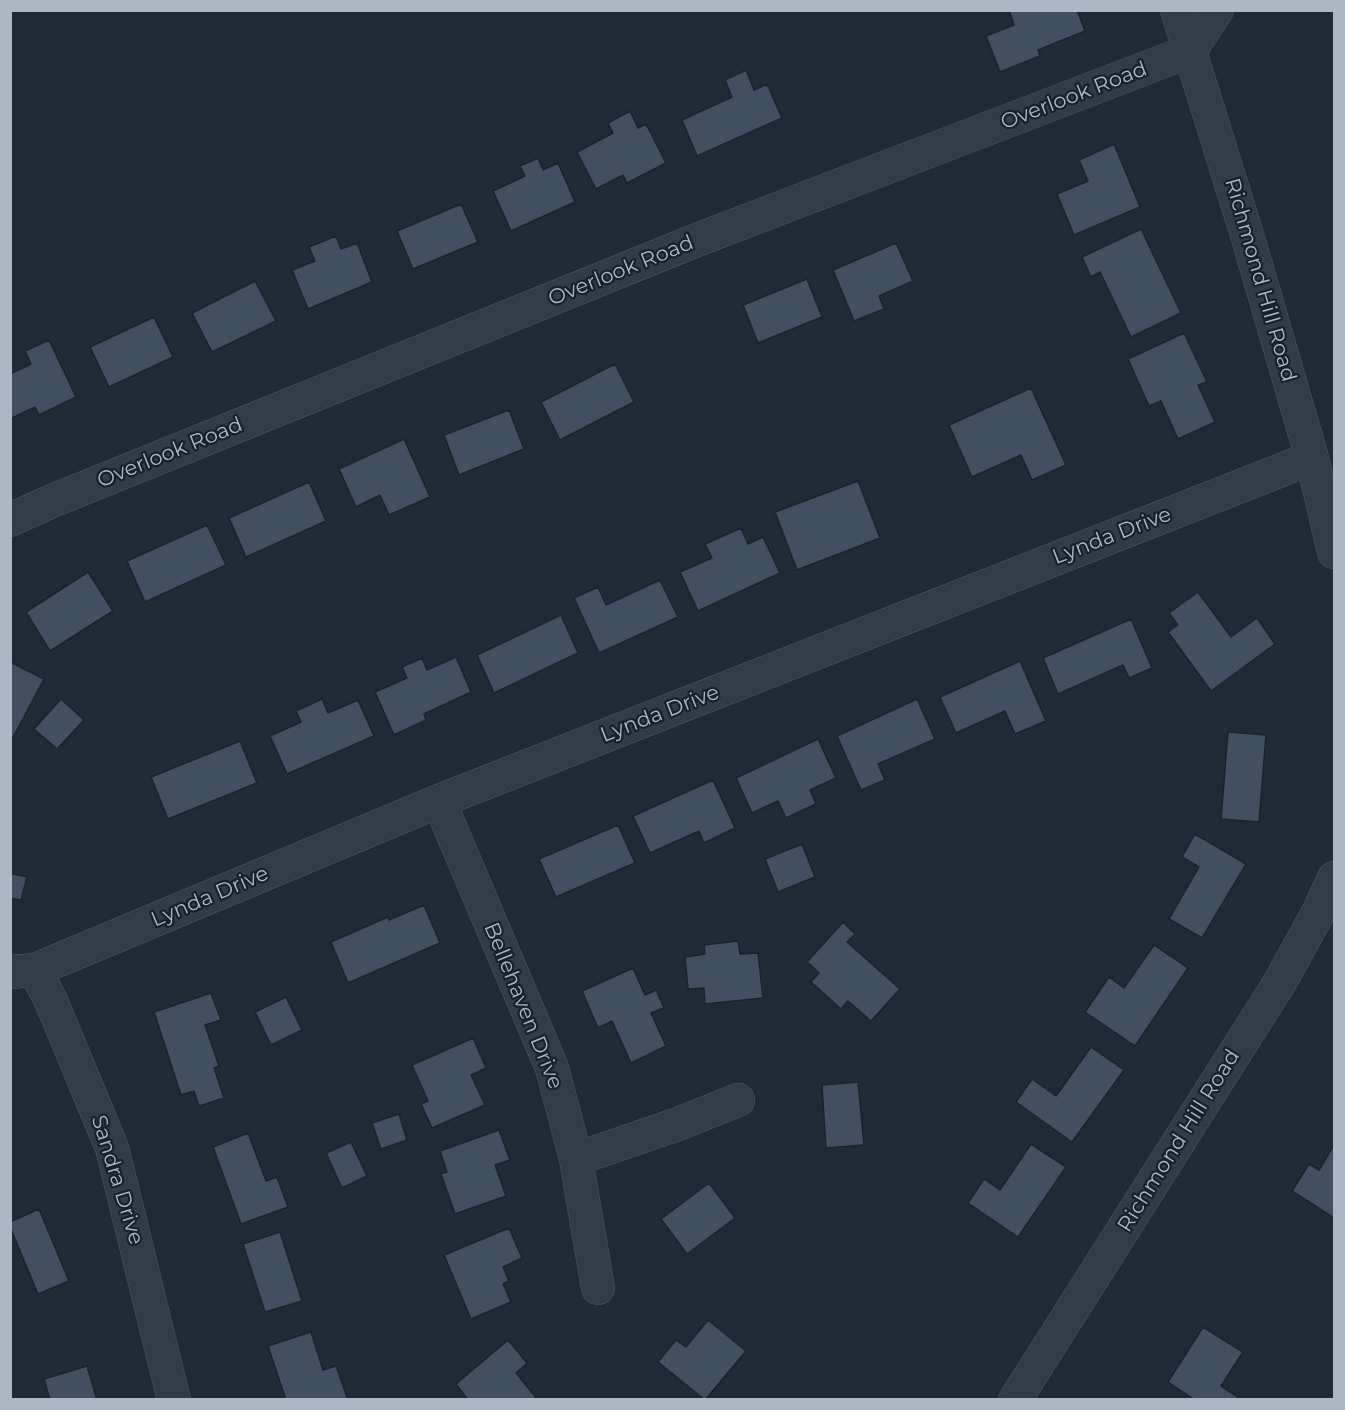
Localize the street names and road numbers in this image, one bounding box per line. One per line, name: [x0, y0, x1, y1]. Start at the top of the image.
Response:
street label: Overlook Road: [997, 57, 1151, 135]
street label: Richmond Hill Road: [1219, 175, 1301, 385]
street label: Overlook Road: [545, 230, 697, 312]
street label: Overlook Road: [94, 412, 246, 494]
street label: Lynda Drive: [1049, 502, 1175, 570]
street label: Lynda Drive: [597, 680, 723, 748]
street label: Lynda Drive: [148, 861, 272, 933]
street label: Bellehaven Drive: [478, 919, 568, 1093]
street label: Richmond Hill Road: [1113, 1045, 1245, 1237]
street label: Sandra Drive: [85, 1112, 149, 1248]

